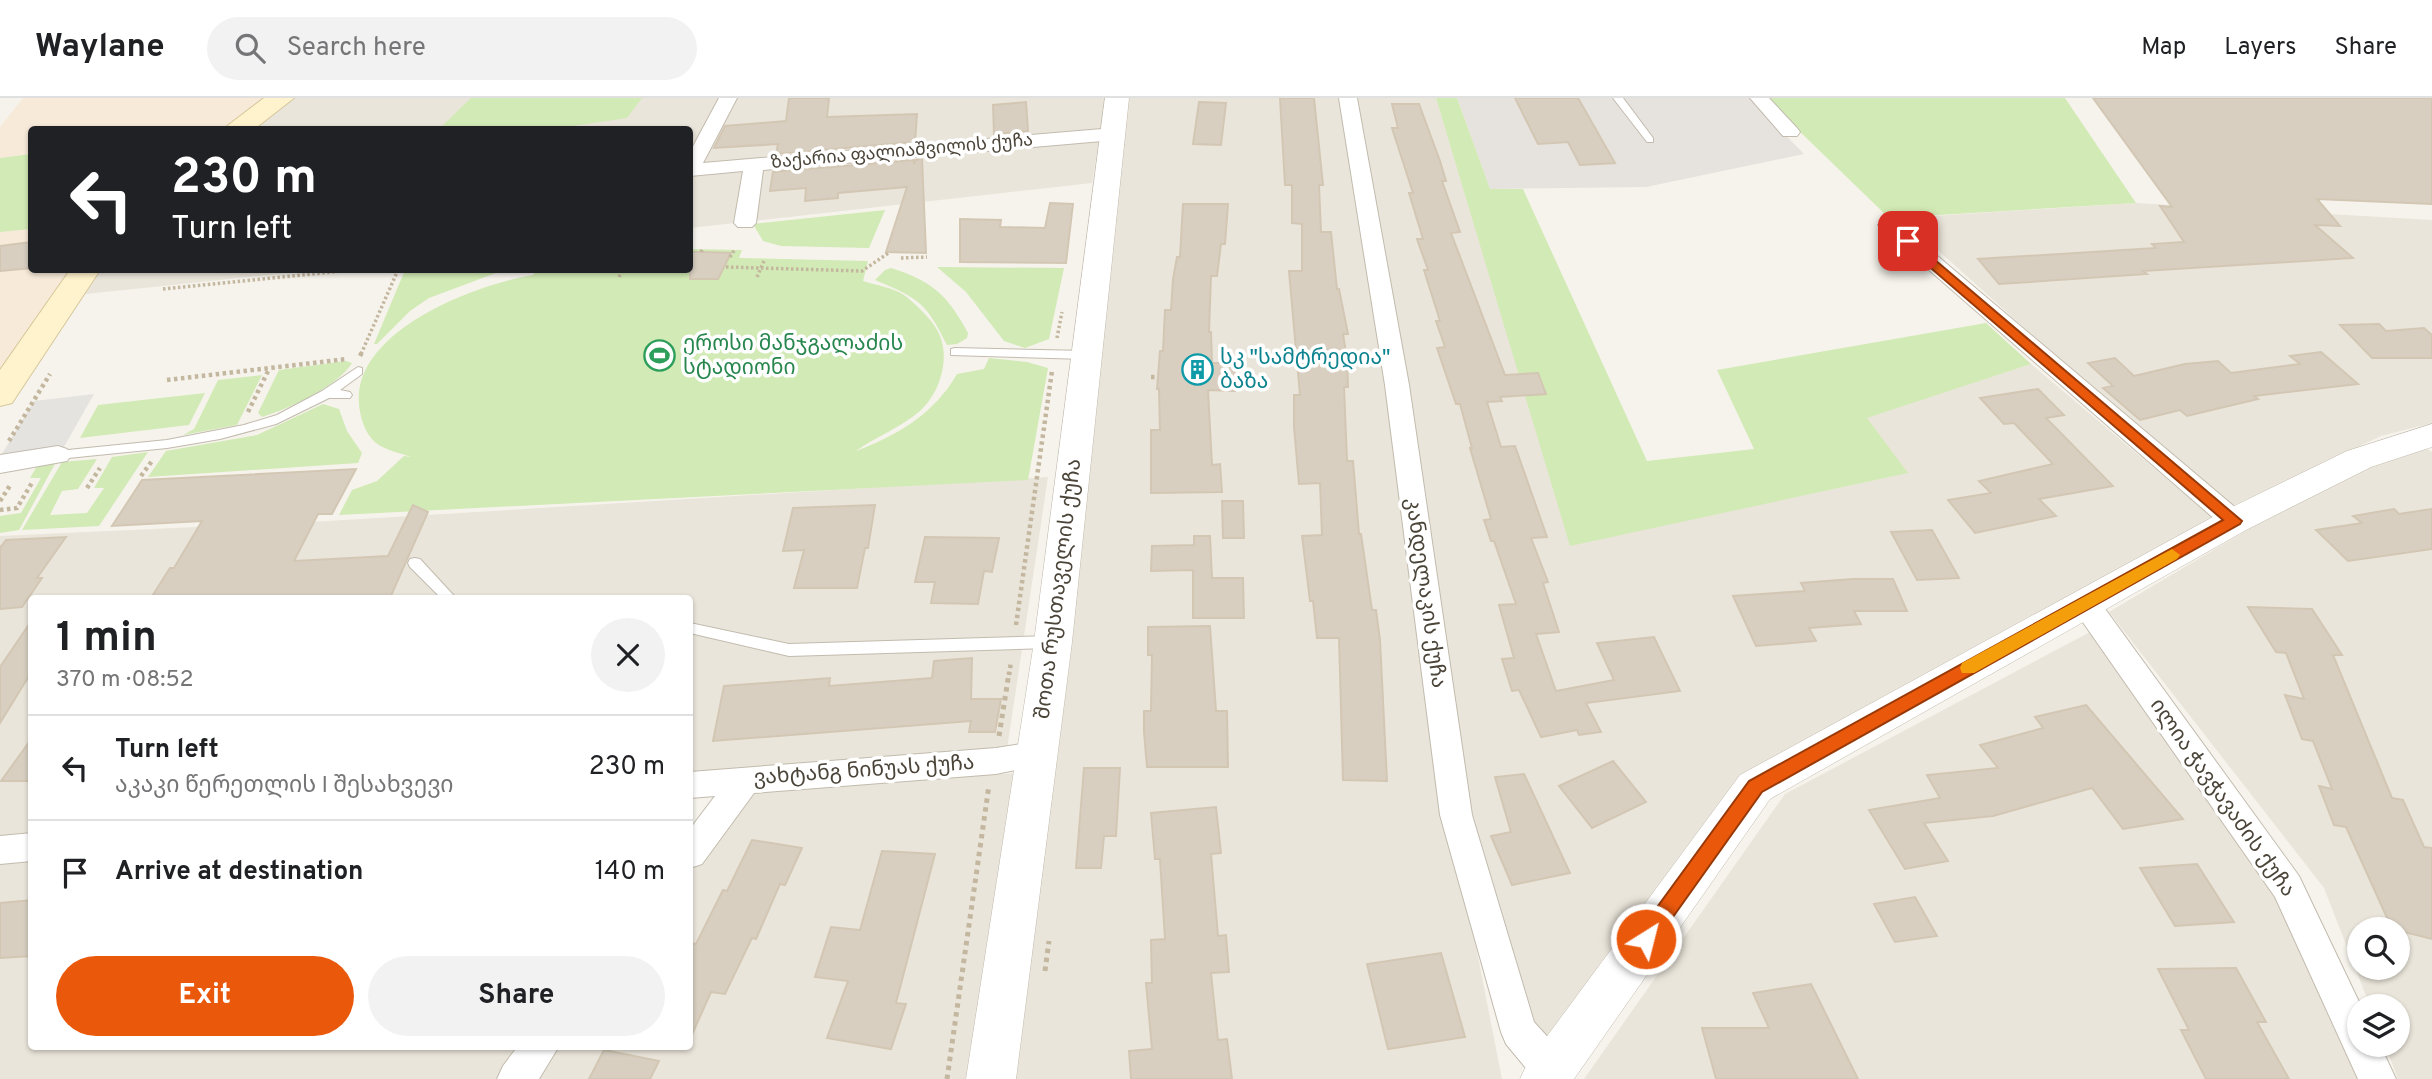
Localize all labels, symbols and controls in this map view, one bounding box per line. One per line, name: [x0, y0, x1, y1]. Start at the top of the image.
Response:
search box: [207, 17, 697, 80]
text: Waylane: [35, 27, 165, 69]
icon: search: [231, 29, 269, 67]
text: Search here: [287, 32, 426, 65]
text: Map: [2141, 33, 2186, 63]
text: Layers: [2224, 33, 2296, 63]
text: Share: [2334, 33, 2397, 63]
street label: ზაქარია ფალიაშვილის ქუჩა: [770, 129, 1034, 175]
text: 230 m: [171, 149, 317, 211]
icon: left: [56, 154, 147, 245]
text: Turn left: [171, 210, 292, 250]
pin: [1878, 211, 1938, 271]
icon: arrive: [1889, 222, 1927, 260]
place label: ეროსი მანჯგალაძის სტადიონი: [683, 331, 903, 382]
sports icon: ეროსი მანჯგალაძის სტადიონი: [643, 339, 677, 373]
place label: სკ "სამტრედია" ბაზა: [1220, 345, 1390, 396]
building icon: სკ "სამტრედია" ბაზა: [1180, 353, 1214, 387]
street label: შოთა რუსთაველის ქუჩა: [1030, 457, 1088, 721]
street label: კანდელაკის ქუჩა: [1398, 496, 1452, 690]
text: 1 min: [56, 613, 157, 666]
button: close: [591, 618, 665, 692]
text: 370 m · 08:52: [56, 666, 194, 695]
street label: ილია ჭავჭავაძის ქუჩა: [2143, 693, 2301, 903]
text: Turn left: [115, 734, 219, 767]
icon: left: [56, 749, 94, 787]
street label: ვახტანგ ნინუას ქუჩა: [753, 750, 975, 792]
text: 230 m: [589, 751, 665, 784]
text: აკაკი წერეთლის I შესახვევი: [115, 772, 454, 801]
icon: arrive: [56, 854, 94, 892]
text: Arrive at destination: [115, 856, 363, 889]
text: 140 m: [595, 856, 665, 889]
position arrow: [1609, 902, 1683, 976]
map controls: [2347, 917, 2410, 1057]
button: search: [2347, 917, 2410, 980]
button: Exit: [56, 956, 354, 1036]
button: Share: [368, 956, 665, 1036]
button: layers: [2347, 994, 2410, 1057]

